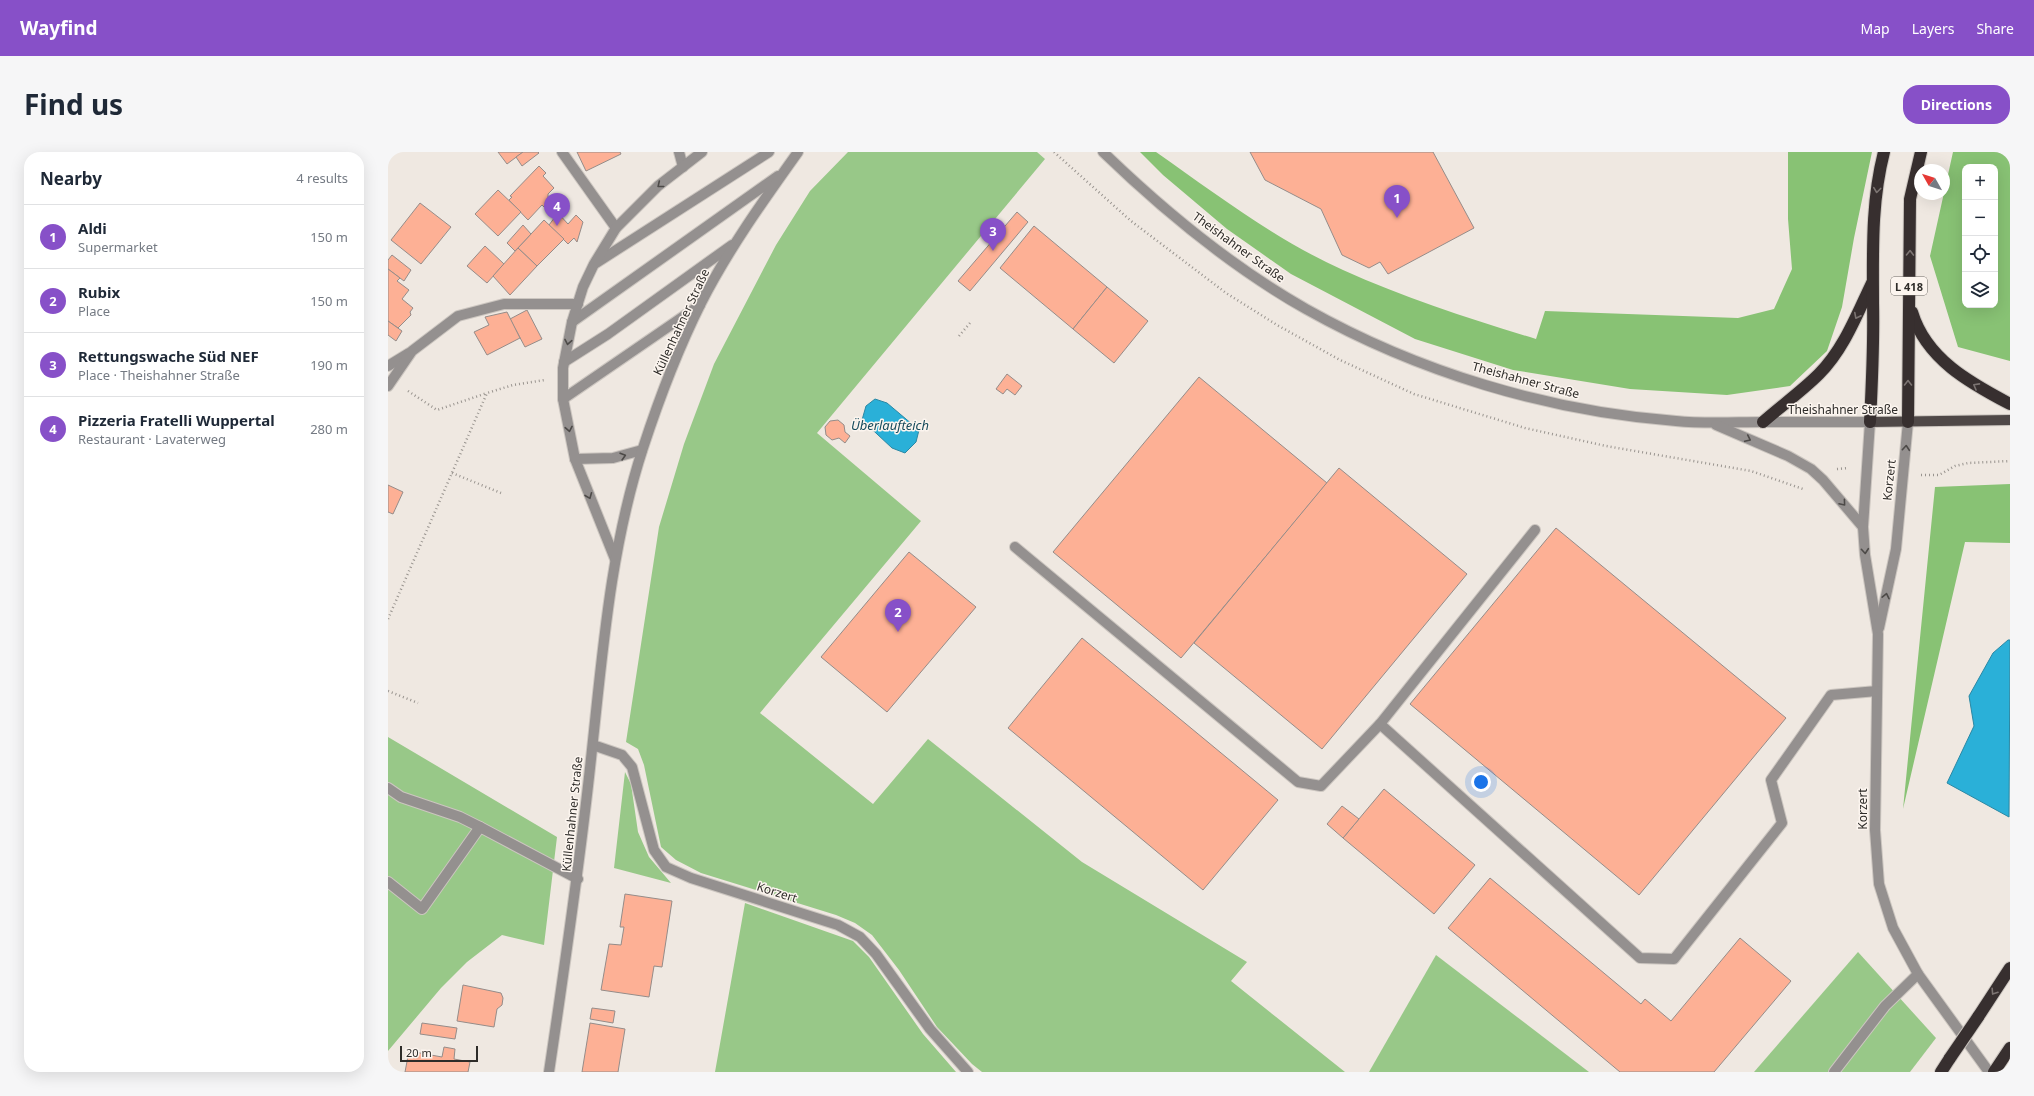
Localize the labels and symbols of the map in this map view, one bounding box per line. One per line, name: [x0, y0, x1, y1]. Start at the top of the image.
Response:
north arrow: [1914, 164, 1950, 200]
one-way arrow: [658, 180, 665, 187]
pin: 1: [1384, 185, 1410, 218]
one-way arrow: [1873, 187, 1882, 193]
pin: 4: [544, 193, 570, 226]
street label: Theishahner Straße: [1189, 208, 1289, 286]
pin: 3: [980, 218, 1006, 251]
one-way arrow: [1906, 250, 1914, 256]
street label: Küllenhahner Straße: [649, 266, 713, 378]
road number: L 418: [1891, 277, 1927, 295]
one-way arrow: [1854, 311, 1861, 319]
one-way arrow: [565, 339, 573, 345]
street label: Theishahner Straße: [1471, 358, 1582, 403]
one-way arrow: [1904, 380, 1912, 386]
one-way arrow: [1973, 383, 1980, 390]
street label: Theishahner Straße: [1788, 401, 1898, 418]
water label: Überlaufteich: [851, 416, 929, 434]
one-way arrow: [564, 426, 572, 432]
one-way arrow: [1744, 434, 1751, 442]
one-way arrow: [1901, 445, 1910, 451]
one-way arrow: [619, 452, 626, 461]
street label: Korzert: [1878, 458, 1900, 501]
one-way arrow: [584, 491, 592, 499]
one-way arrow: [1839, 498, 1846, 506]
one-way arrow: [1860, 548, 1869, 554]
one-way arrow: [1882, 593, 1890, 599]
pin: 2: [885, 599, 911, 632]
street label: Küllenhahner Straße: [557, 755, 587, 872]
your location: [1471, 772, 1491, 792]
street label: Korzert: [1854, 788, 1871, 830]
street label: Korzert: [755, 878, 800, 907]
one-way arrow: [1991, 988, 1999, 995]
scale bar: [400, 1044, 478, 1063]

